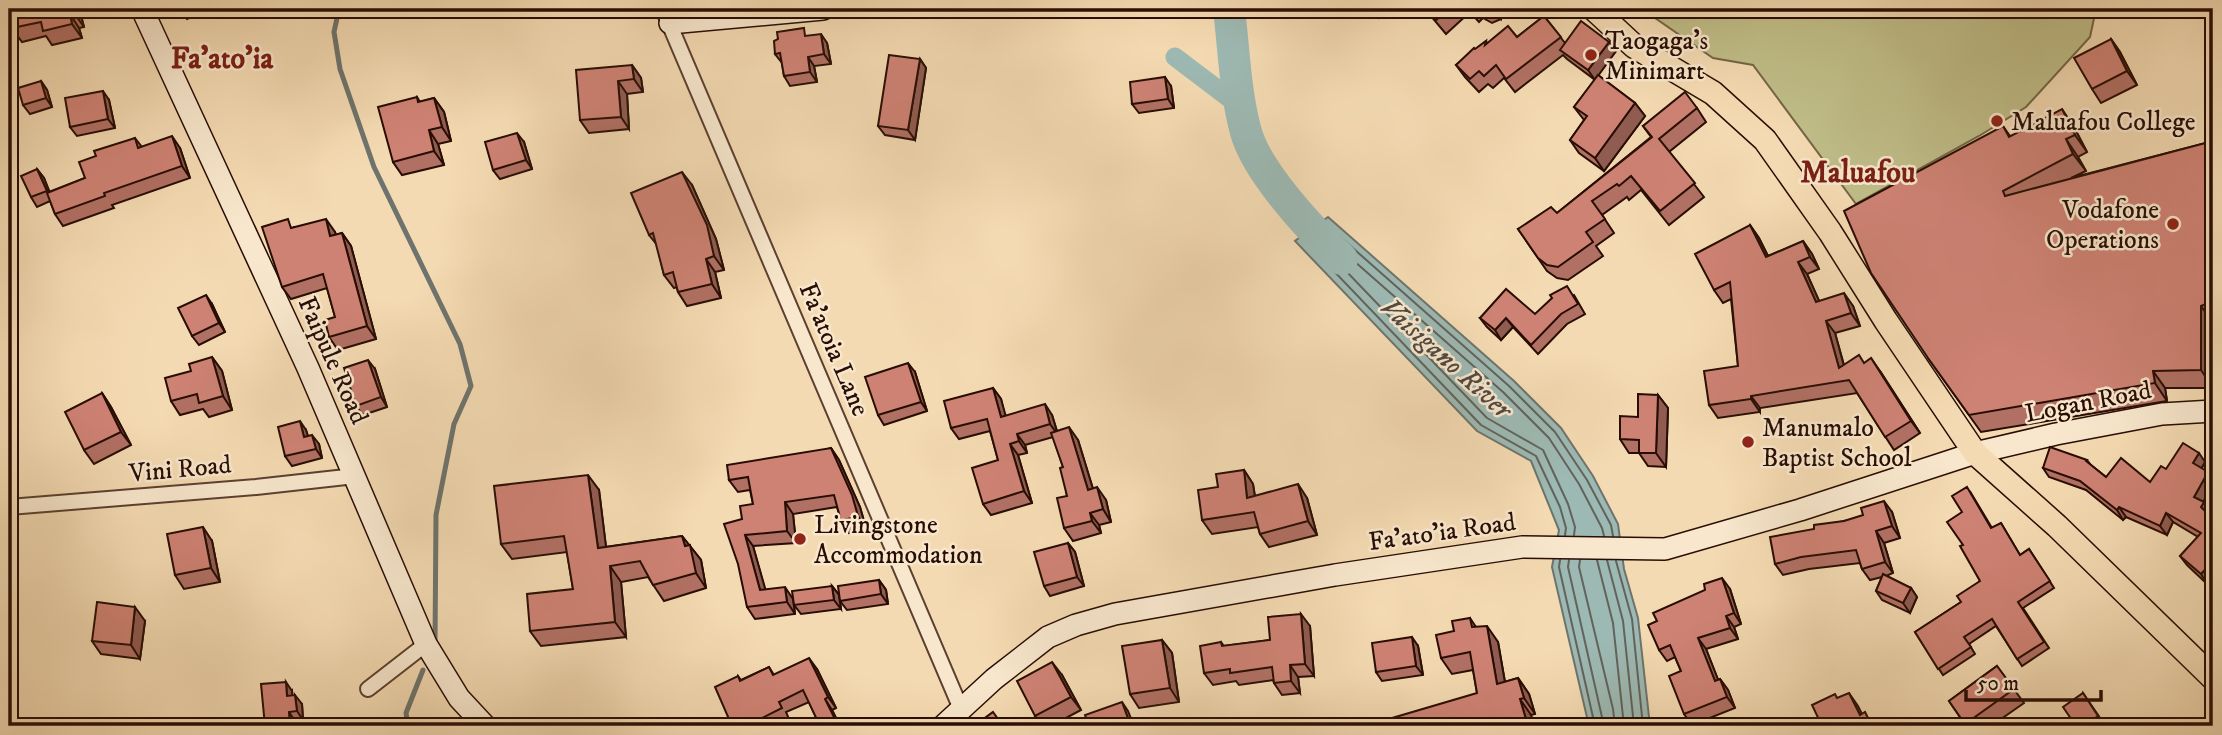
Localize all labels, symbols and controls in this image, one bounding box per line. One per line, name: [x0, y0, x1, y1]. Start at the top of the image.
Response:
place label: Taogaga's Minimart: [1605, 25, 1708, 88]
district label: Fa'ato'ia: [171, 41, 275, 78]
marker: Taogaga's Minimart: [1583, 47, 1599, 63]
place label: Maluafou College: [2011, 106, 2196, 139]
marker: Maluafou College: [1989, 113, 2005, 129]
district label: Maluafou: [1801, 155, 1915, 192]
place label: Vodafone Operations: [2046, 194, 2159, 257]
marker: Vodafone Operations: [2165, 216, 2181, 232]
street label: Fa'atoia Lane: [791, 278, 877, 421]
water label: Vaisigano River: [1373, 290, 1521, 428]
street label: Faipule Road: [290, 292, 375, 430]
street label: Logan Road: [2022, 374, 2154, 431]
place label: Manumalo Baptist School: [1762, 412, 1912, 475]
marker: Manumalo Baptist School: [1740, 434, 1756, 450]
street label: Vini Road: [127, 449, 233, 490]
street label: Fa'ato'ia Road: [1367, 506, 1518, 559]
place label: Livingstone Accommodation: [814, 509, 983, 572]
marker: Livingstone Accommodation: [792, 531, 808, 547]
scale bar: [1966, 658, 2101, 702]
text: 50 m: [1977, 671, 2019, 697]

